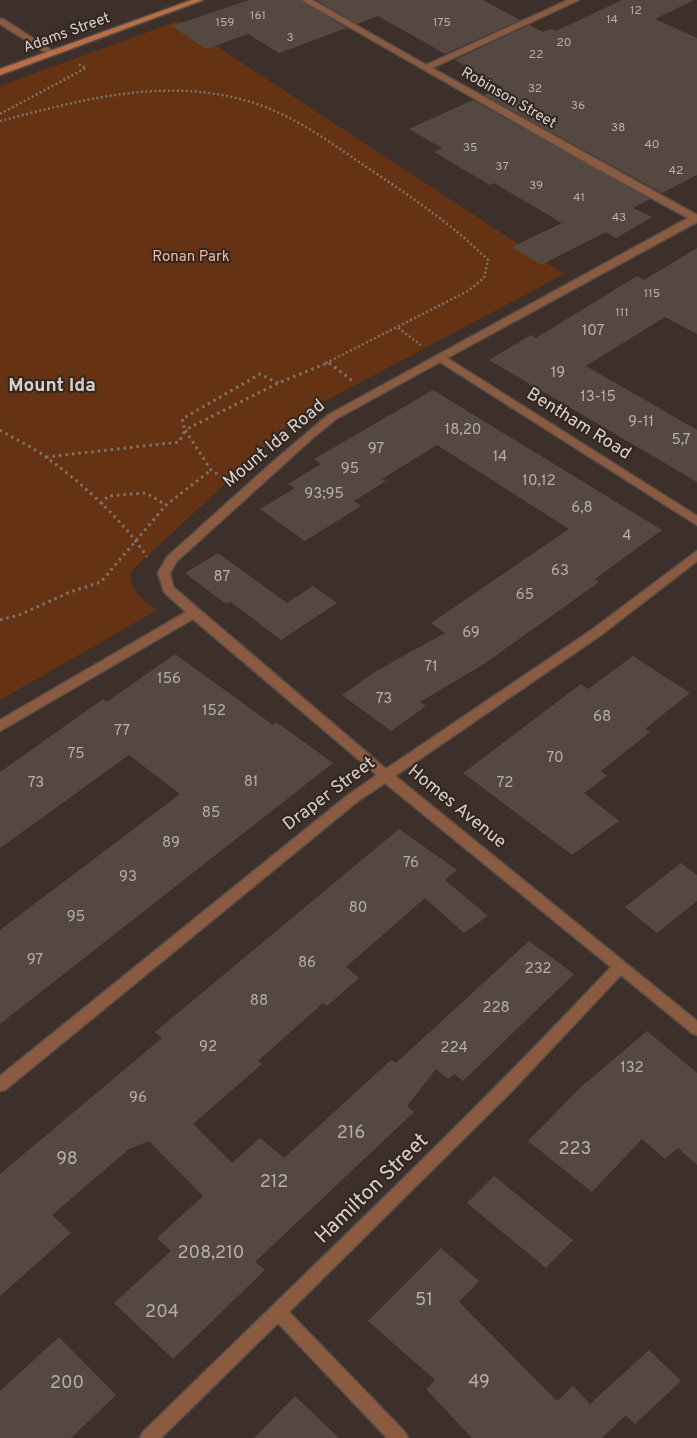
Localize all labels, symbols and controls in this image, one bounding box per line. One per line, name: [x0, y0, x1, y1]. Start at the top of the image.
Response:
house number: 12: [630, 5, 642, 19]
street label: Adams Street: [21, 10, 113, 58]
house number: 161: [250, 10, 266, 24]
house number: 14: [606, 14, 618, 28]
house number: 159: [216, 17, 234, 31]
house number: 175: [433, 17, 451, 31]
house number: 3: [286, 32, 294, 46]
house number: 20: [556, 37, 572, 51]
house number: 22: [529, 49, 543, 63]
street label: Robinson Street: [457, 64, 559, 134]
house number: 32: [528, 83, 542, 97]
house number: 36: [571, 100, 585, 114]
house number: 38: [611, 122, 625, 136]
house number: 40: [644, 139, 660, 153]
house number: 35: [463, 142, 477, 156]
house number: 37: [495, 161, 509, 175]
house number: 42: [669, 165, 683, 179]
house number: 39: [529, 180, 543, 194]
house number: 41: [573, 192, 585, 206]
house number: 43: [612, 212, 626, 226]
park label: Ronan Park: [152, 249, 230, 267]
house number: 115: [644, 288, 660, 302]
house number: 111: [615, 307, 629, 321]
house number: 107: [582, 323, 604, 341]
house number: 19: [551, 365, 565, 383]
district label: Mount Ida: [8, 376, 96, 398]
street label: Bentham Road: [522, 384, 634, 466]
house number: 13-15: [580, 389, 616, 407]
street label: Mount Ida Road: [220, 396, 330, 494]
house number: 9-11: [628, 414, 654, 432]
house number: 18,20: [445, 422, 481, 440]
house number: 5,7: [671, 432, 691, 450]
house number: 97: [368, 441, 384, 459]
house number: 14: [493, 449, 507, 467]
house number: 95: [341, 461, 359, 479]
house number: 10,12: [522, 473, 556, 491]
house number: 93;95: [304, 486, 344, 504]
house number: 6,8: [571, 500, 593, 518]
house number: 4: [622, 528, 632, 546]
house number: 63: [551, 563, 569, 581]
house number: 87: [214, 569, 230, 587]
house number: 65: [516, 587, 534, 605]
house number: 69: [462, 625, 480, 643]
house number: 71: [424, 659, 438, 677]
house number: 156: [157, 671, 181, 689]
house number: 73: [376, 691, 392, 709]
house number: 152: [202, 703, 226, 721]
house number: 68: [593, 709, 611, 727]
house number: 77: [114, 723, 130, 741]
house number: 75: [67, 746, 85, 764]
house number: 70: [546, 750, 564, 768]
street label: Draper Street: [280, 753, 380, 837]
street label: Homes Avenue: [402, 762, 510, 854]
house number: 81: [244, 774, 258, 792]
house number: 73: [28, 775, 44, 793]
house number: 72: [497, 775, 513, 793]
house number: 85: [202, 805, 220, 823]
house number: 89: [162, 835, 180, 853]
house number: 76: [403, 855, 419, 873]
house number: 93: [119, 869, 137, 887]
house number: 80: [349, 900, 367, 918]
house number: 95: [67, 909, 85, 927]
house number: 97: [27, 952, 43, 970]
house number: 86: [298, 955, 316, 973]
house number: 232: [524, 961, 552, 979]
house number: 88: [250, 993, 268, 1011]
house number: 228: [482, 1000, 510, 1018]
house number: 92: [199, 1039, 217, 1057]
house number: 224: [440, 1040, 468, 1058]
house number: 132: [620, 1060, 644, 1078]
house number: 96: [129, 1090, 147, 1108]
house number: 216: [337, 1123, 365, 1145]
street label: Hamilton Street: [311, 1130, 435, 1250]
house number: 223: [559, 1139, 591, 1161]
house number: 98: [56, 1149, 78, 1171]
house number: 212: [260, 1172, 288, 1194]
house number: 208,210: [178, 1243, 244, 1265]
house number: 51: [415, 1290, 433, 1312]
house number: 204: [145, 1302, 179, 1324]
house number: 49: [468, 1372, 490, 1394]
house number: 200: [50, 1373, 84, 1395]

